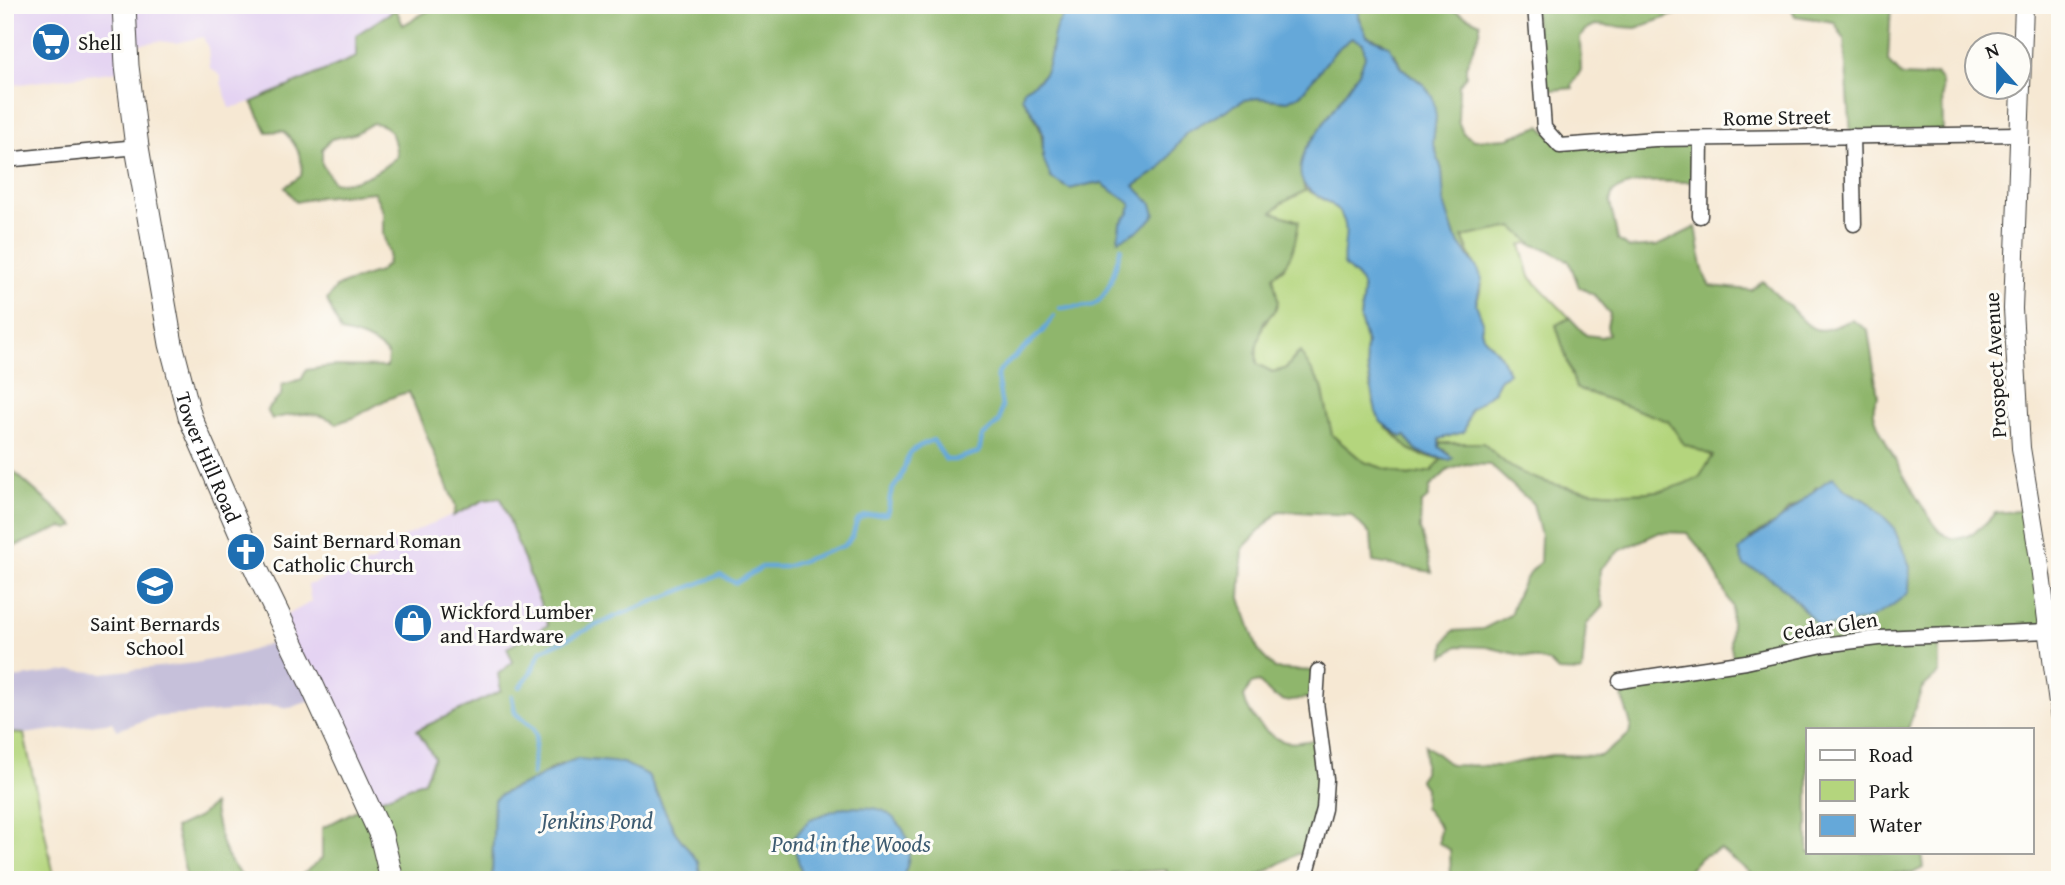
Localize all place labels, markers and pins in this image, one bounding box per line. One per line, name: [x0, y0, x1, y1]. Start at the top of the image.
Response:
supermarket icon: Shell: [30, 21, 72, 63]
place label: Shell: [78, 27, 122, 58]
place label: Saint Bernard Roman Catholic Church: [273, 525, 461, 580]
church icon: Saint Bernard Roman Catholic Church: [225, 531, 267, 573]
school or university icon: Saint Bernards School: [134, 565, 176, 607]
place label: Wickford Lumber and Hardware: [440, 596, 594, 651]
shop icon: Wickford Lumber and Hardware: [392, 602, 434, 644]
place label: Saint Bernards School: [90, 608, 220, 663]

